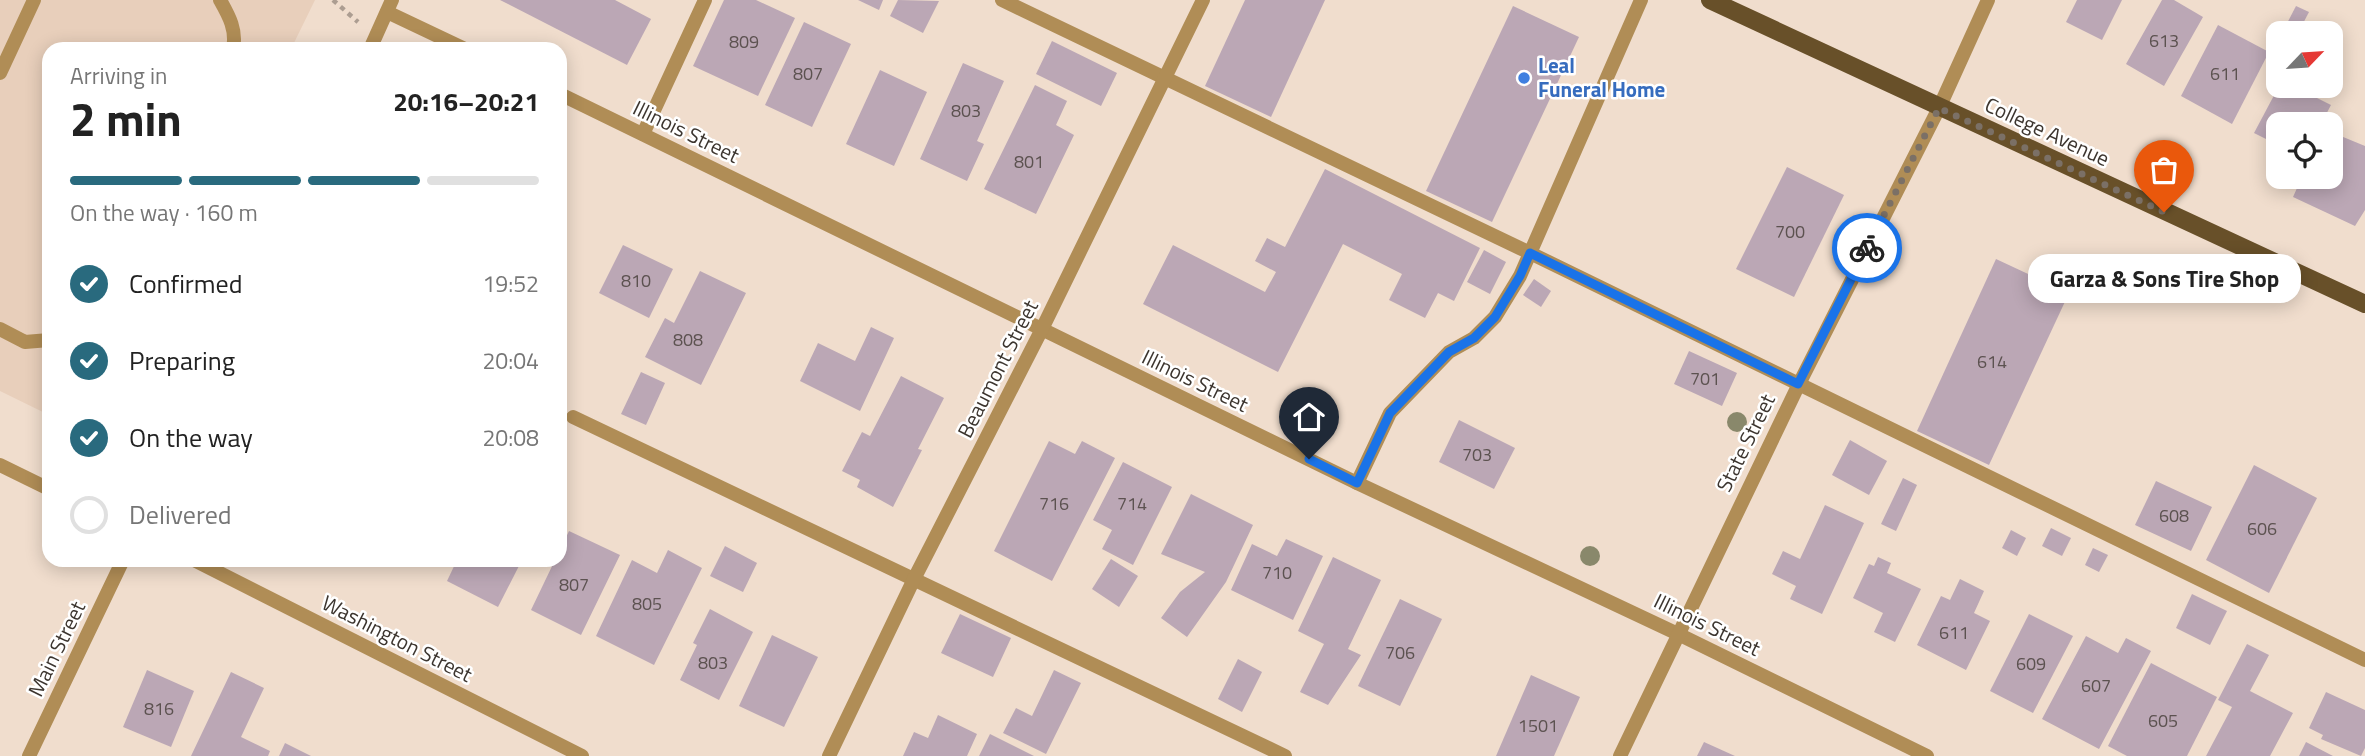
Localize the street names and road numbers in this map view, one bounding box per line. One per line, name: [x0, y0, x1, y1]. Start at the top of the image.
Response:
street label: College Avenue: [1980, 88, 2115, 174]
street label: Illinois Street: [628, 92, 746, 171]
street label: Beaumont Street: [949, 293, 1046, 443]
street label: Illinois Street: [1137, 341, 1255, 420]
street label: State Street: [1708, 387, 1783, 497]
street label: Illinois Street: [1649, 585, 1767, 664]
street label: Washington Street: [317, 586, 479, 690]
street label: Main Street: [19, 595, 93, 702]

